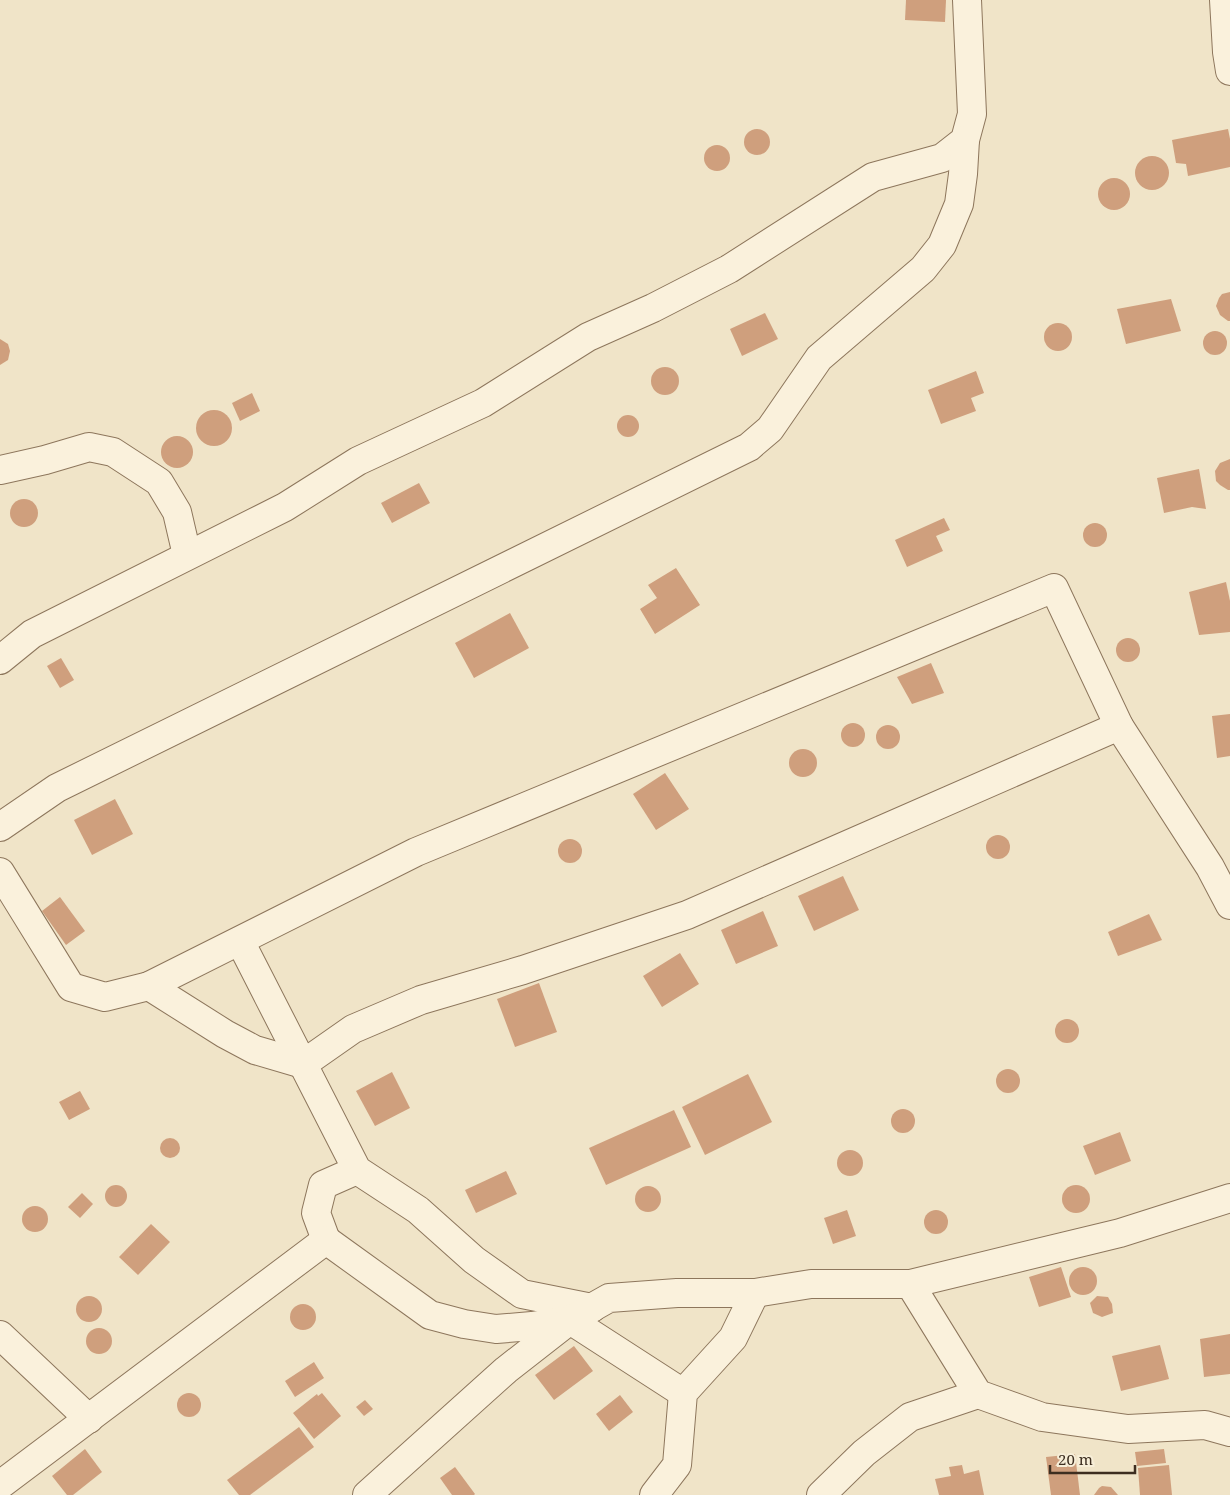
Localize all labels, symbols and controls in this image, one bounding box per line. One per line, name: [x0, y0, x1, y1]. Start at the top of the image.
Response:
scale bar: [1050, 1442, 1135, 1474]
text: 20 m: [1058, 1449, 1093, 1469]

